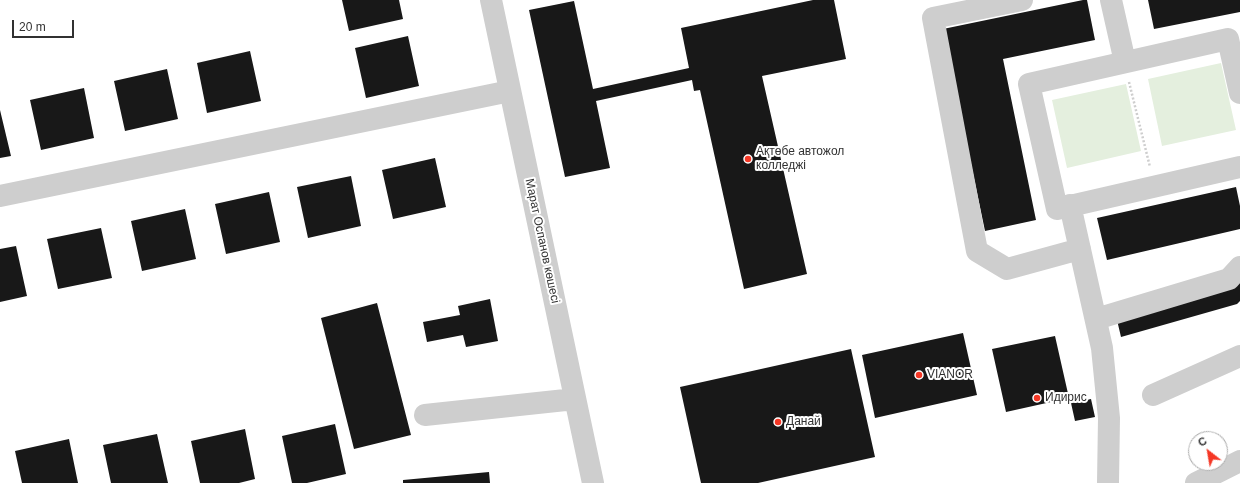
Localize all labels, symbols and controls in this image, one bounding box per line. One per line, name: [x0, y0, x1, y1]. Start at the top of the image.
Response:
scale bar: [14, 12, 76, 38]
text: 20 m: [19, 20, 46, 34]
place label: Ақтөбе автожол колледжі: [756, 145, 844, 173]
marker: Ақтөбе автожол колледжі: [743, 154, 753, 164]
street label: Марат Оспанов көшесі: [522, 177, 562, 305]
place label: VIANOR: [927, 368, 973, 382]
marker: VIANOR: [914, 370, 924, 380]
place label: Идирис: [1045, 391, 1087, 405]
marker: Идирис: [1032, 393, 1042, 403]
place label: Данай: [786, 415, 821, 429]
marker: Данай: [773, 417, 783, 427]
north arrow: [1188, 431, 1228, 471]
text: С: [1196, 434, 1209, 449]

